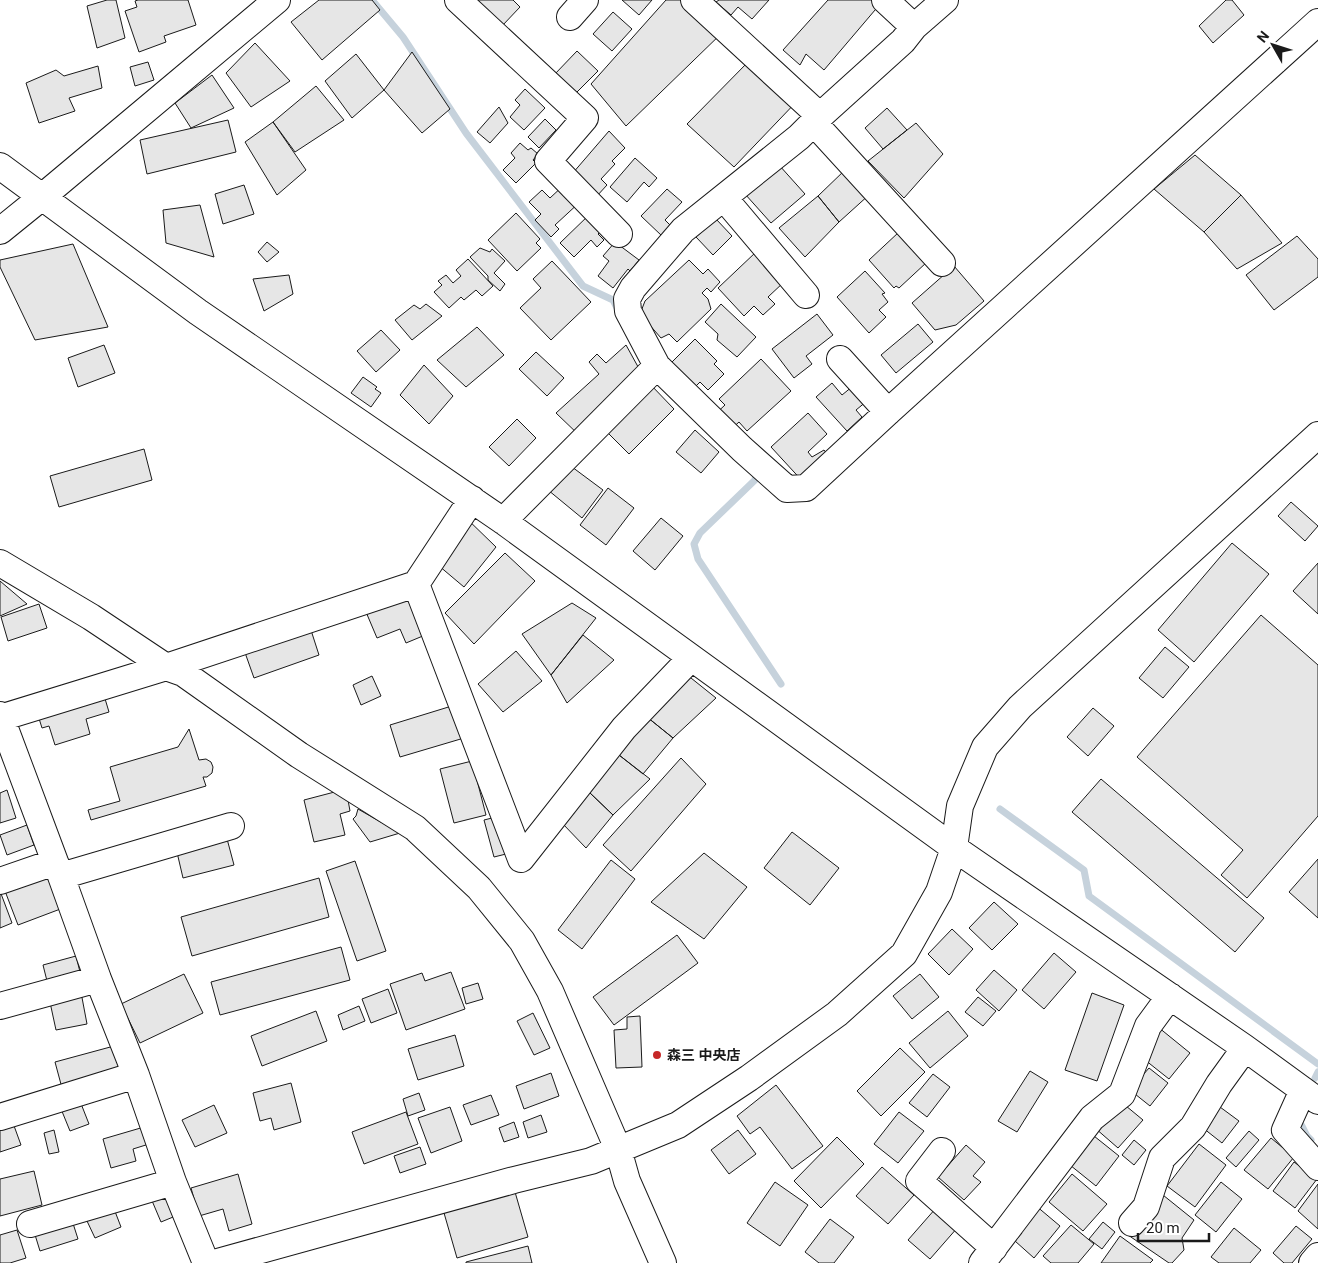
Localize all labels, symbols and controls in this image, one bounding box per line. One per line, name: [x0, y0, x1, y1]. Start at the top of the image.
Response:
north arrow: [1248, 20, 1298, 70]
text: N: [1254, 28, 1272, 46]
place label: 森三 中央店: [667, 1047, 740, 1063]
marker: 森三 中央店: [651, 1049, 663, 1061]
scale bar: [1138, 1210, 1209, 1242]
text: 20 m: [1146, 1219, 1180, 1237]

